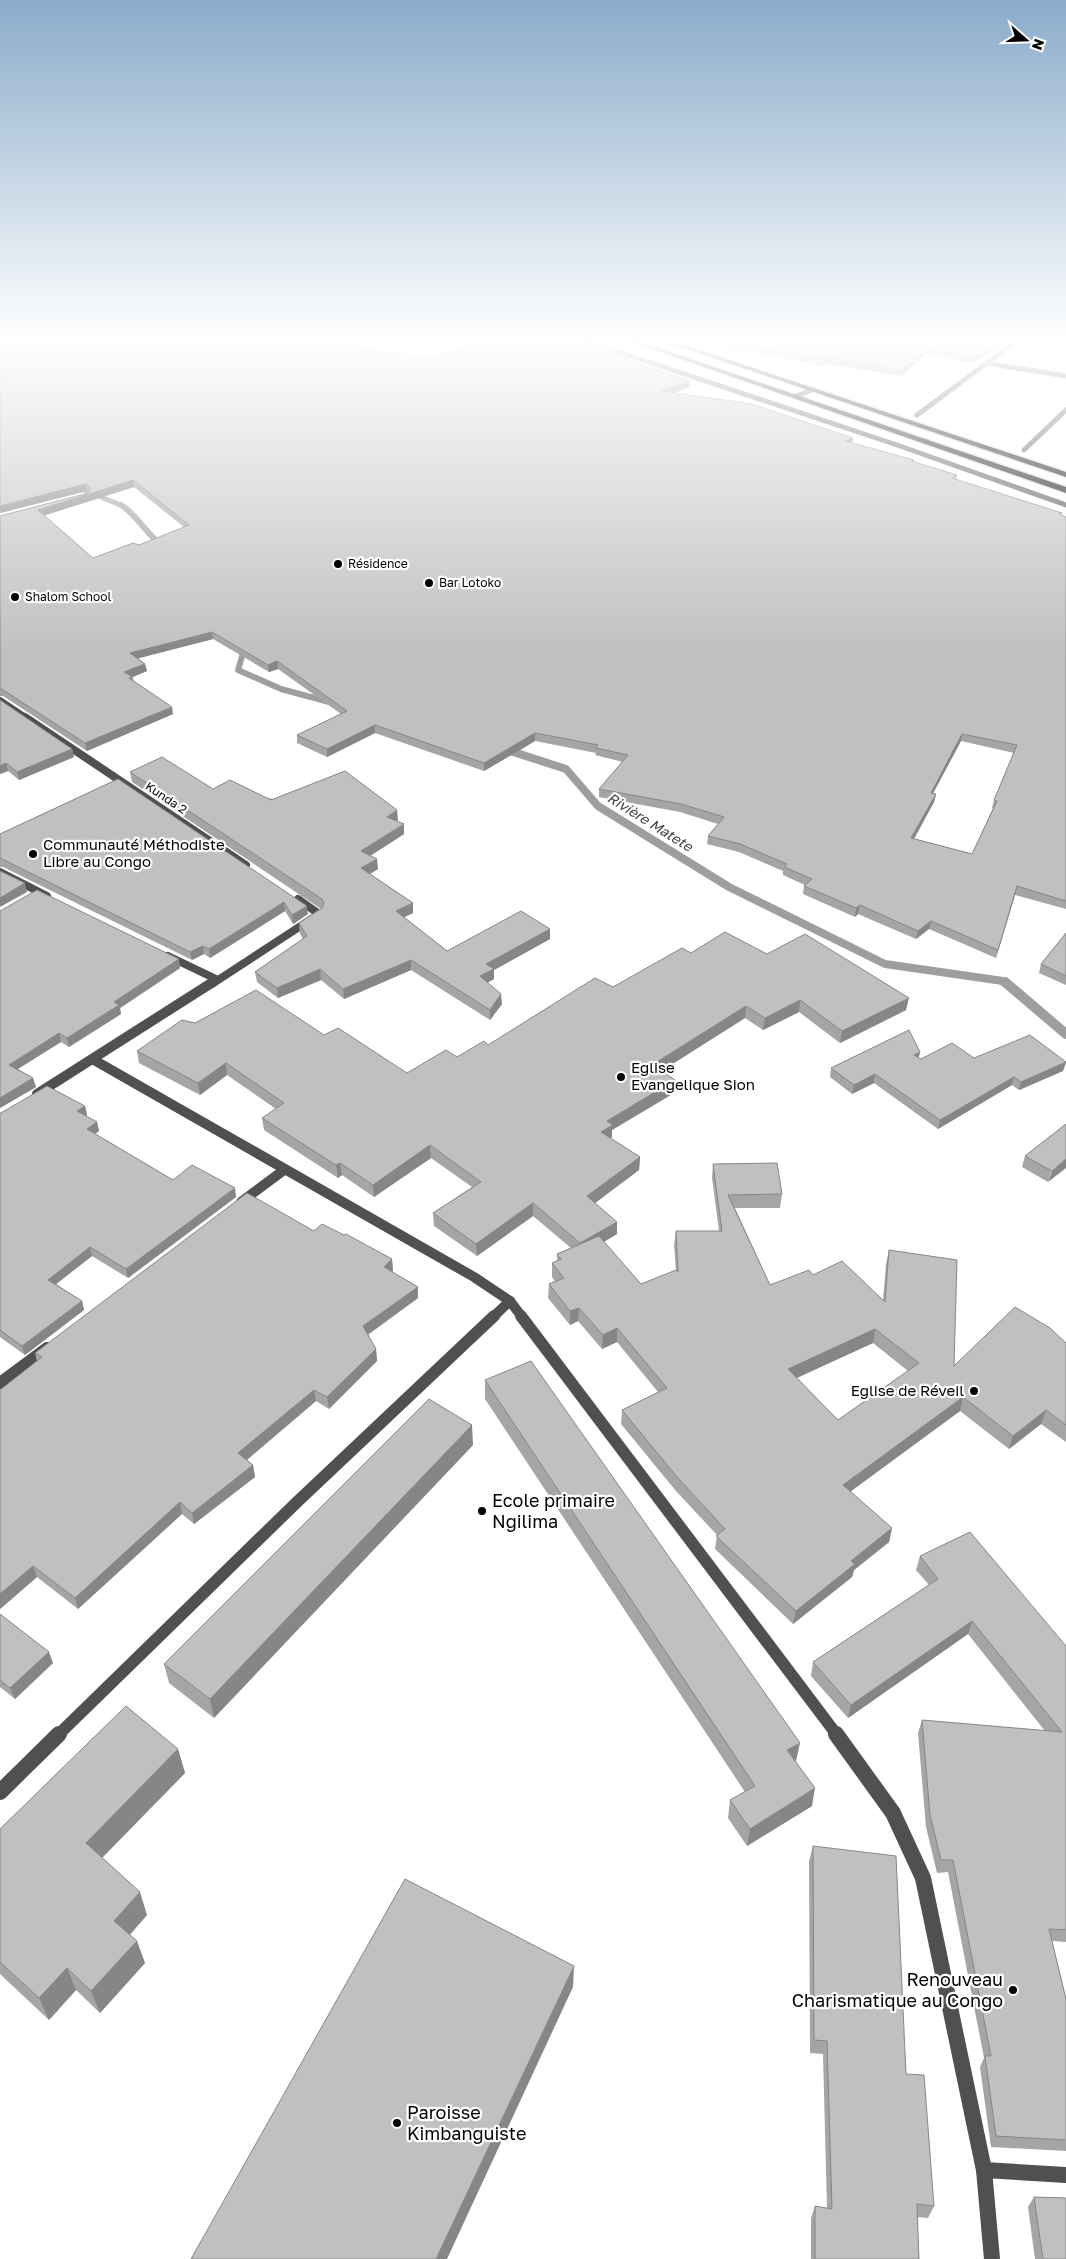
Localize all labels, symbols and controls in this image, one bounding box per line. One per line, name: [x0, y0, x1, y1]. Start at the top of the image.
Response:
north arrow: [1001, 15, 1051, 65]
text: N: [1029, 37, 1048, 53]
place label: Résidence: [348, 556, 408, 571]
marker: Résidence: [332, 558, 344, 570]
place label: Bar Lotoko: [439, 575, 501, 590]
marker: Bar Lotoko: [423, 577, 435, 589]
place label: Shalom School: [25, 589, 111, 604]
marker: Shalom School: [9, 591, 21, 603]
street label: Kunda 2: [143, 778, 190, 817]
water label: Rivière Matete: [605, 789, 697, 855]
place label: Communauté Méthodiste Libre au Congo: [43, 835, 225, 870]
marker: Communauté Méthodiste Libre au Congo: [27, 848, 39, 860]
place label: Eglise Evangelique Sion: [631, 1058, 755, 1093]
marker: Eglise Evangelique Sion: [615, 1071, 627, 1083]
place label: Eglise de Réveil: [851, 1381, 964, 1399]
marker: Eglise de Réveil: [968, 1385, 980, 1397]
place label: Ecole primaire Ngilima: [492, 1489, 615, 1532]
marker: Ecole primaire Ngilima: [476, 1505, 488, 1517]
place label: Renouveau Charismatique au Congo: [792, 1968, 1003, 2011]
marker: Renouveau Charismatique au Congo: [1007, 1984, 1019, 1996]
place label: Paroisse Kimbanguiste: [407, 2101, 526, 2144]
marker: Paroisse Kimbanguiste: [391, 2117, 403, 2129]

